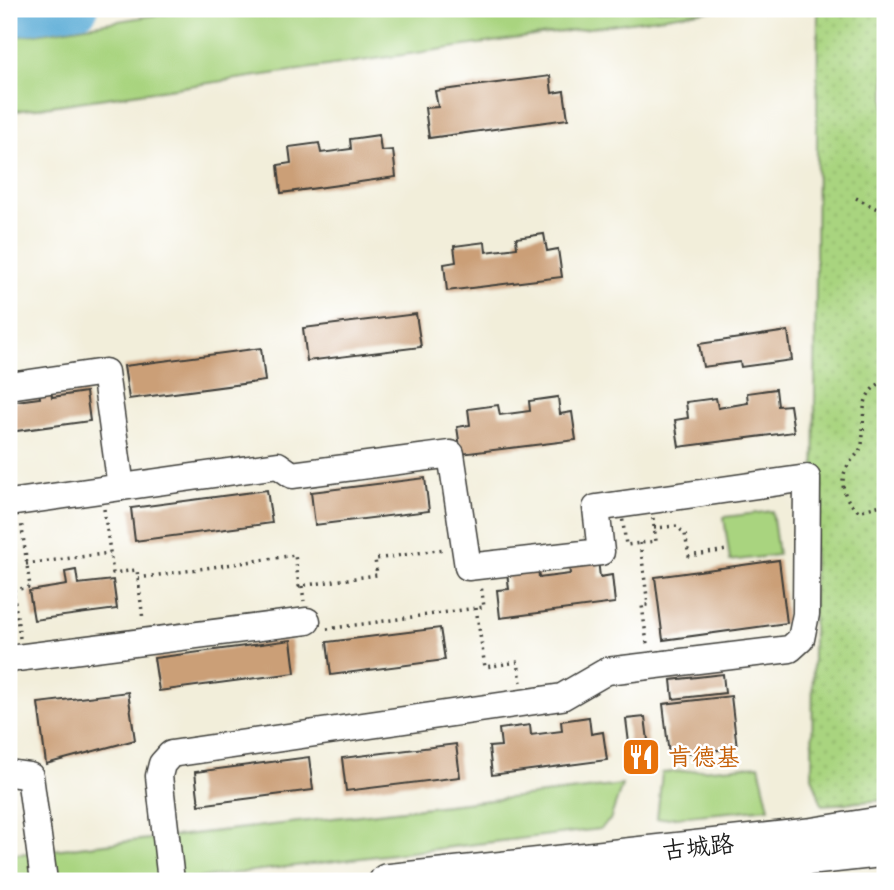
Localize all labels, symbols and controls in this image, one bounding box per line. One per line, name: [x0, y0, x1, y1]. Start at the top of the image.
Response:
restaurant icon: 肯德基: [620, 736, 662, 778]
place label: 肯德基: [668, 743, 740, 772]
street label: 古城路: [661, 829, 735, 866]

